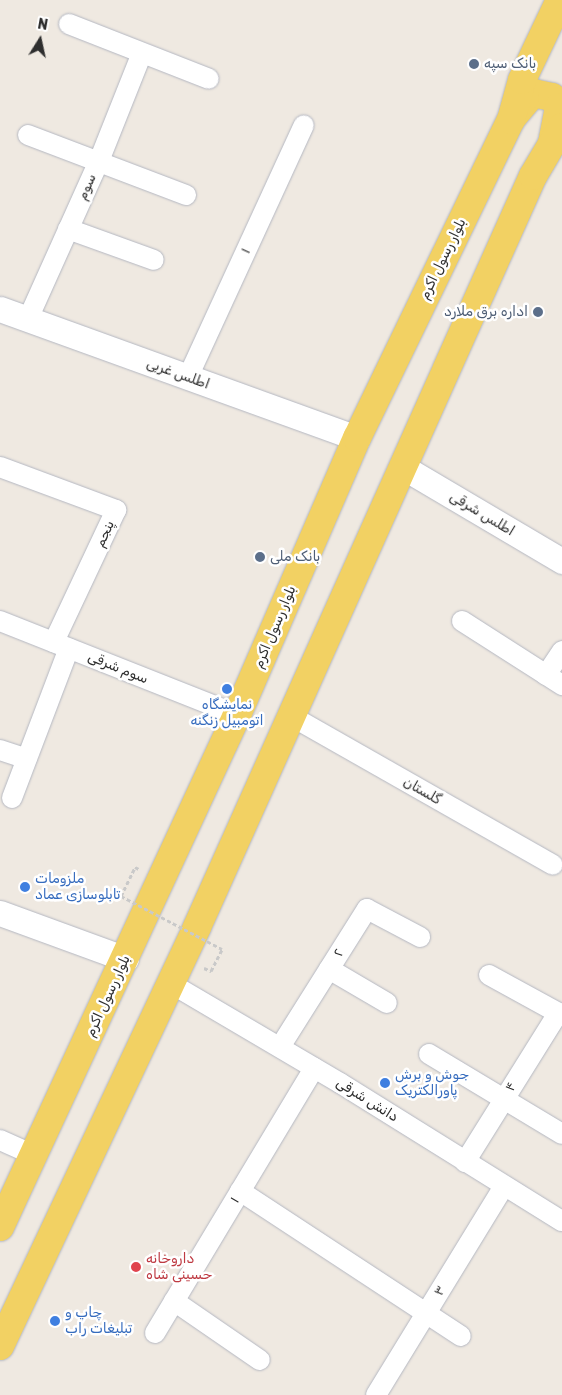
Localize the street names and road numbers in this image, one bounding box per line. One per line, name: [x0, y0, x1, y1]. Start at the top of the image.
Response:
street label: سوم: [74, 171, 100, 203]
street label: بلوار رسول اکرم: [416, 216, 470, 302]
street label: ۱: [237, 245, 255, 257]
street label: اطلس غربی: [144, 355, 212, 393]
street label: اطلس شرقی: [447, 488, 517, 540]
street label: پنجم: [92, 518, 118, 550]
street label: بلوار رسول اکرم: [250, 583, 300, 671]
street label: سوم شرقی: [85, 648, 151, 688]
street label: گلستان: [400, 774, 444, 808]
street label: ۲: [330, 946, 348, 960]
street label: بلوار رسول اکرم: [82, 953, 134, 1039]
street label: دانش شرقی: [333, 1074, 401, 1126]
street label: ۴: [502, 1079, 520, 1095]
street label: ۱: [227, 1194, 243, 1206]
street label: ۳: [430, 1283, 450, 1299]

